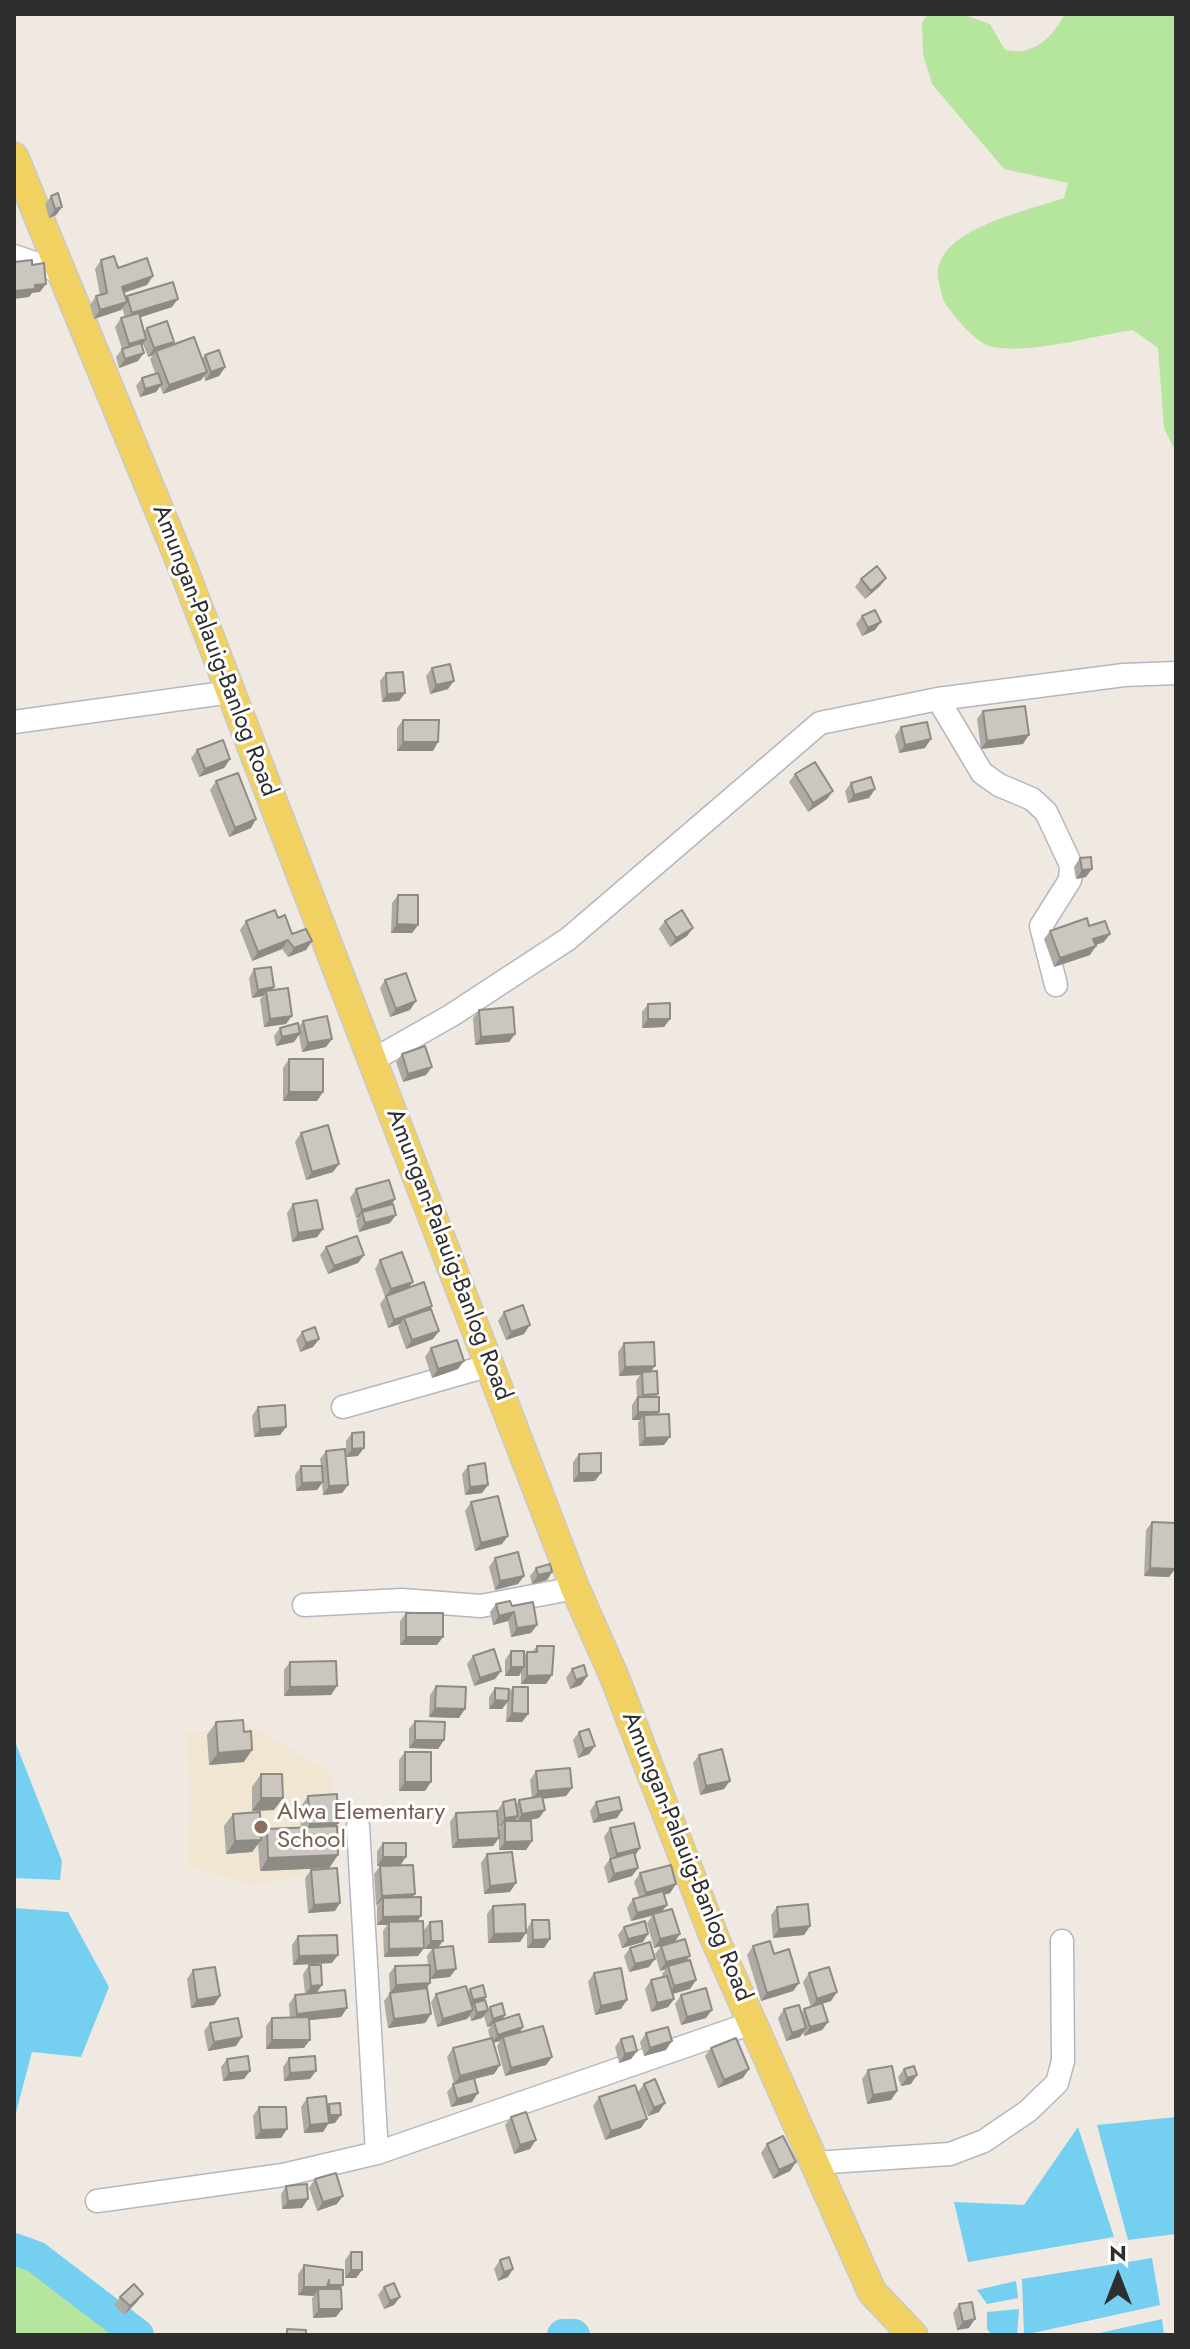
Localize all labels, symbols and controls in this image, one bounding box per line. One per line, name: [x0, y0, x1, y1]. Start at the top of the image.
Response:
street label: Amungan-Palauig-Banlog Road: [145, 501, 283, 801]
street label: Amungan-Palauig-Banlog Road: [379, 1105, 517, 1405]
street label: Amungan-Palauig-Banlog Road: [615, 1708, 757, 2006]
place label: Alwa Elementary School: [277, 1799, 445, 1855]
marker: Alwa Elementary School: [252, 1818, 270, 1836]
north arrow: [1078, 2237, 1158, 2317]
text: N: [1109, 2237, 1127, 2269]

